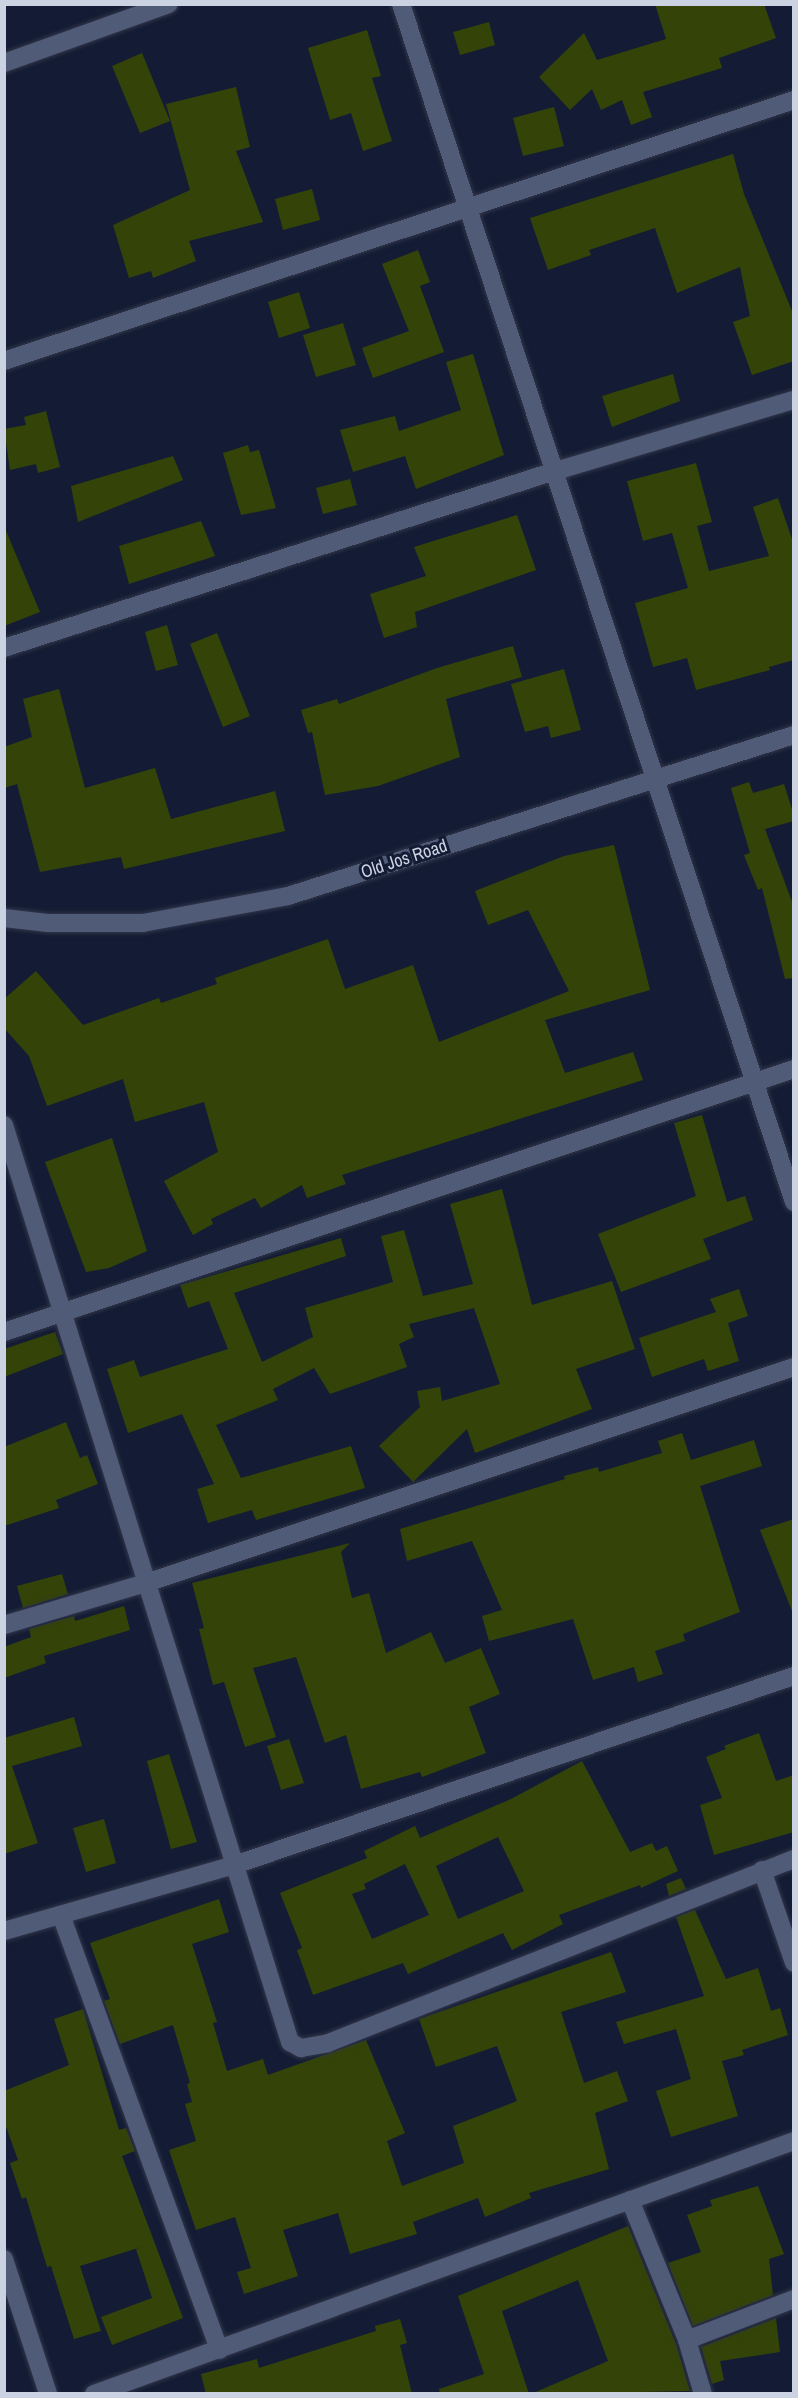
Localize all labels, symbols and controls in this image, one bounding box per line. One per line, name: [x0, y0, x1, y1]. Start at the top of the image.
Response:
street label: Old Jos Road: [358, 835, 450, 883]

